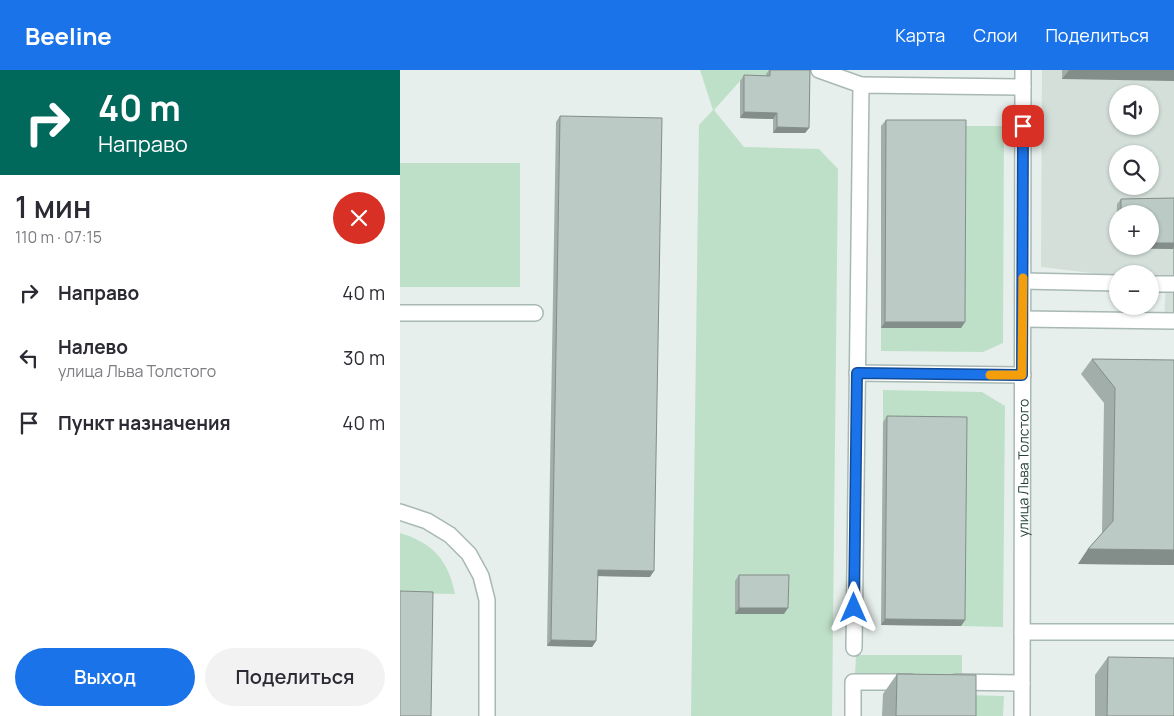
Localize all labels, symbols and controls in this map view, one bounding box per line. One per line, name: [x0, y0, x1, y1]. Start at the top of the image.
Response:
text: Beeline: [25, 19, 112, 52]
text: Карта: [895, 23, 945, 47]
text: Слои: [973, 23, 1017, 47]
text: Поделиться: [1045, 23, 1149, 47]
text: 40 m: [98, 84, 181, 132]
map controls: [1109, 85, 1159, 315]
button: sound: [1109, 85, 1159, 135]
icon: right: [15, 90, 80, 155]
pin: [1002, 105, 1044, 147]
icon: arrive: [1009, 112, 1037, 140]
text: Направо: [98, 129, 188, 159]
button: search: [1109, 145, 1159, 195]
text: 1 мин: [15, 186, 91, 227]
button: close: [333, 192, 385, 244]
button: +: [1109, 205, 1159, 255]
text: 110 m · 07:15: [15, 226, 102, 248]
button: −: [1109, 265, 1159, 315]
icon: right: [15, 279, 43, 307]
text: Направо: [58, 280, 139, 306]
text: 40 m: [342, 280, 385, 306]
text: Налево: [58, 334, 128, 360]
icon: left: [15, 344, 43, 372]
text: 30 m: [343, 345, 385, 371]
text: улица Льва Толстого: [58, 360, 216, 382]
street label: улица Льва Толстого: [1013, 399, 1032, 537]
icon: arrive: [15, 409, 43, 437]
text: Пункт назначения: [58, 410, 231, 436]
text: 40 m: [342, 410, 385, 436]
position arrow: [827, 581, 879, 633]
button: Выход: [15, 648, 195, 706]
button: Поделиться: [205, 648, 385, 706]

